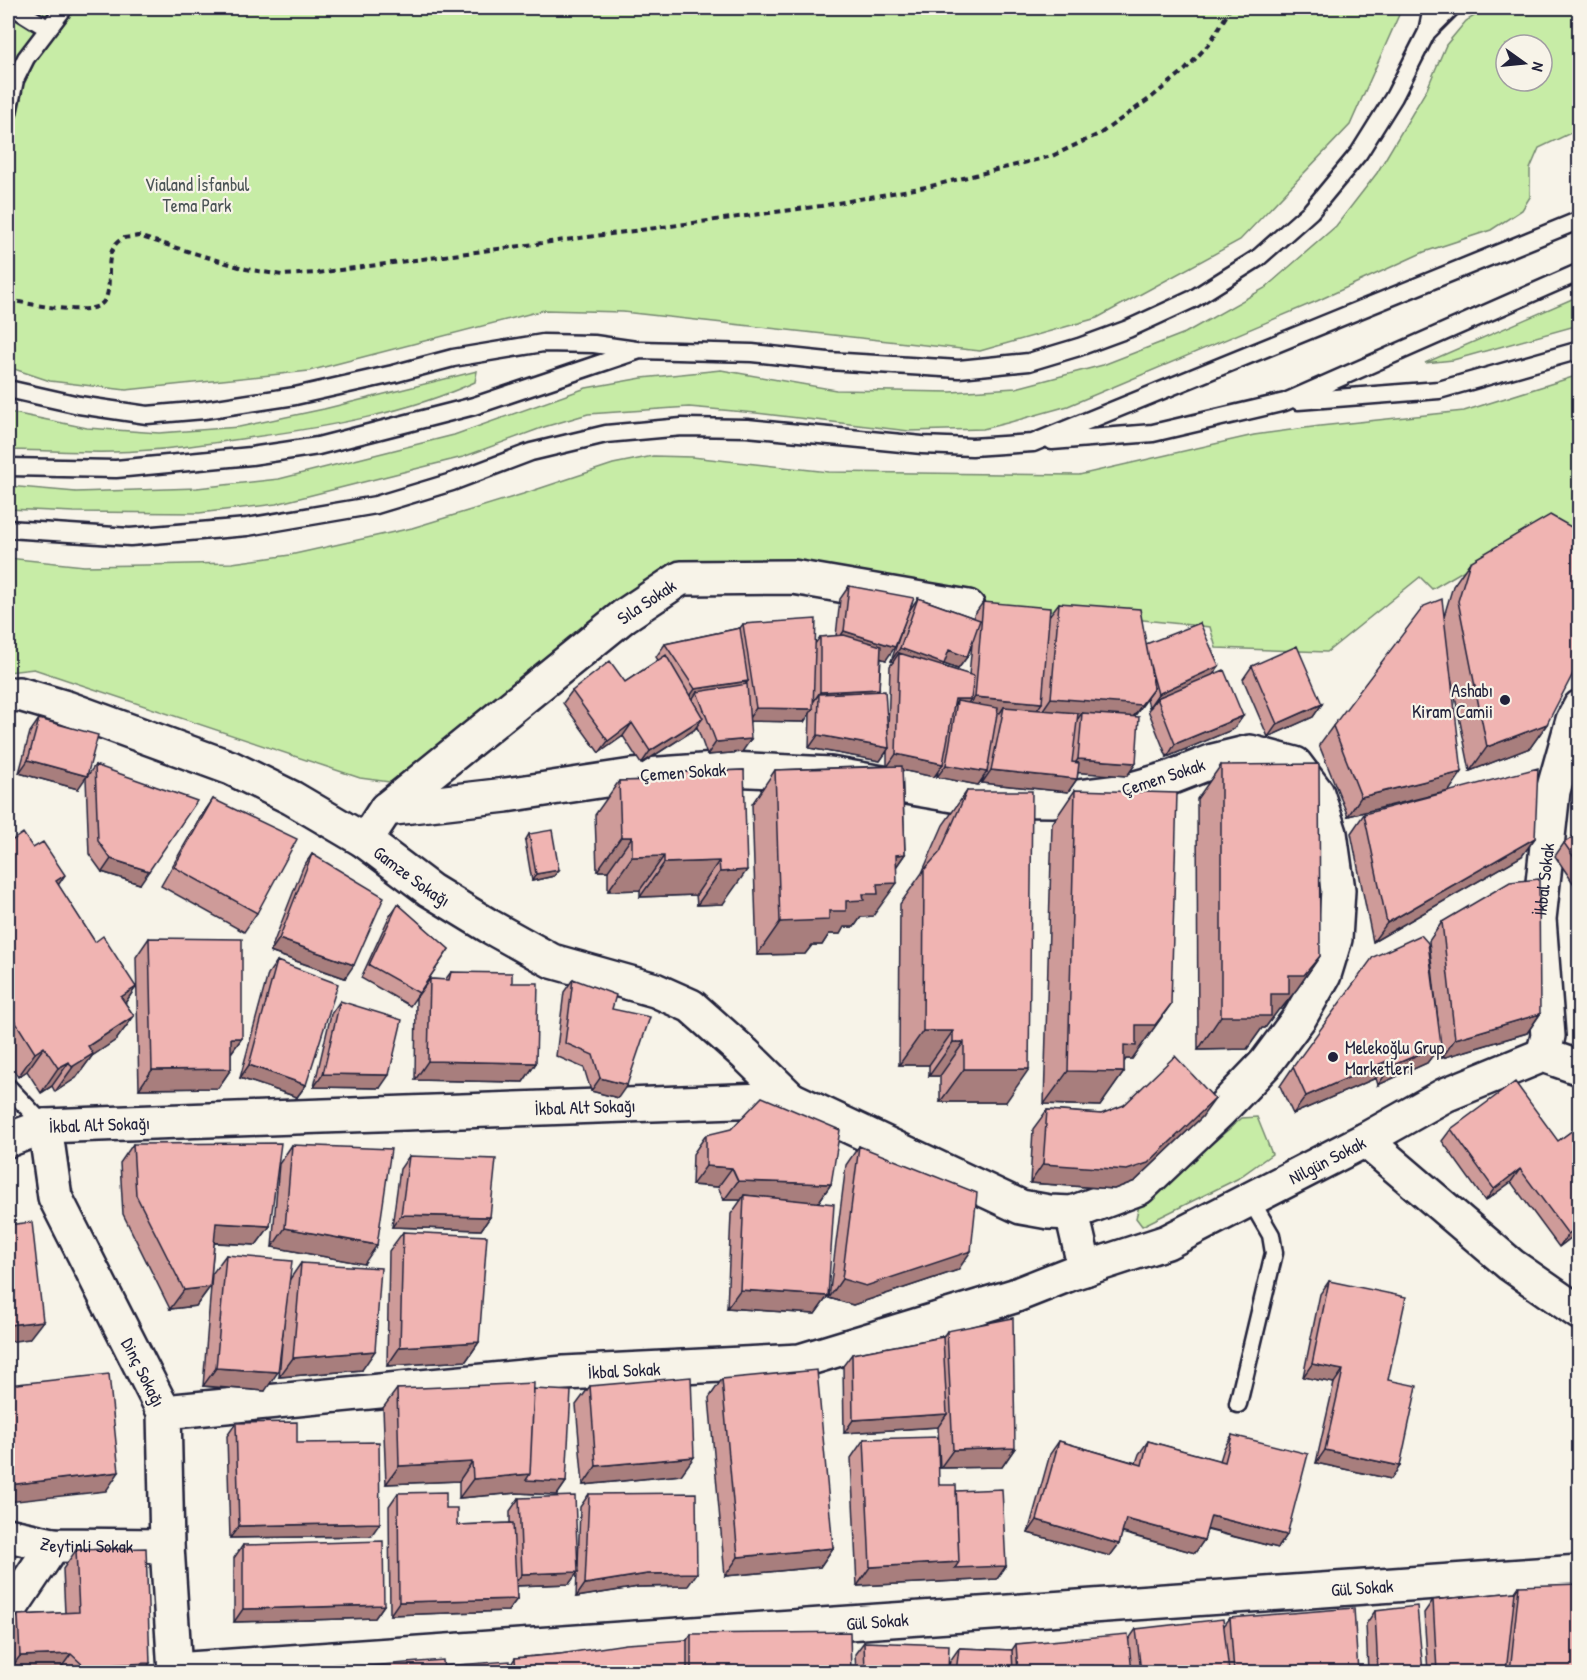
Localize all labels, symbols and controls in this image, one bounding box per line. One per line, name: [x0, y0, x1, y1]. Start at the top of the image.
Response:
north arrow: [1494, 33, 1554, 93]
text: N: [1527, 60, 1550, 74]
park label: Vialand İsfanbul Tema Park: [145, 172, 249, 218]
street label: Sıla Sokak: [611, 572, 681, 630]
place label: Ashabı Kiram Camii: [1412, 678, 1493, 724]
marker: Ashabı Kiram Camii: [1498, 693, 1512, 707]
street label: Çemen Sokak: [1118, 752, 1208, 802]
street label: Çemen Sokak: [639, 756, 727, 787]
street label: Gamze Sokağı: [369, 839, 455, 912]
street label: İkbal Sokak: [1527, 841, 1560, 917]
place label: Melekoğlu Grup Marketleri: [1345, 1035, 1444, 1081]
marker: Melekoğlu Grup Marketleri: [1326, 1050, 1340, 1064]
street label: İkbal Alt Sokağı: [534, 1092, 636, 1121]
street label: İkbal Alt Sokağı: [48, 1110, 150, 1138]
street label: Nilgün Sokak: [1284, 1129, 1370, 1190]
street label: Dinç Sokağı: [116, 1333, 172, 1411]
street label: İkbal Sokak: [587, 1356, 661, 1384]
street label: Zeytinli Sokak: [38, 1530, 134, 1558]
street label: Gül Sokak: [1330, 1573, 1395, 1602]
street label: Gül Sokak: [845, 1606, 910, 1636]

